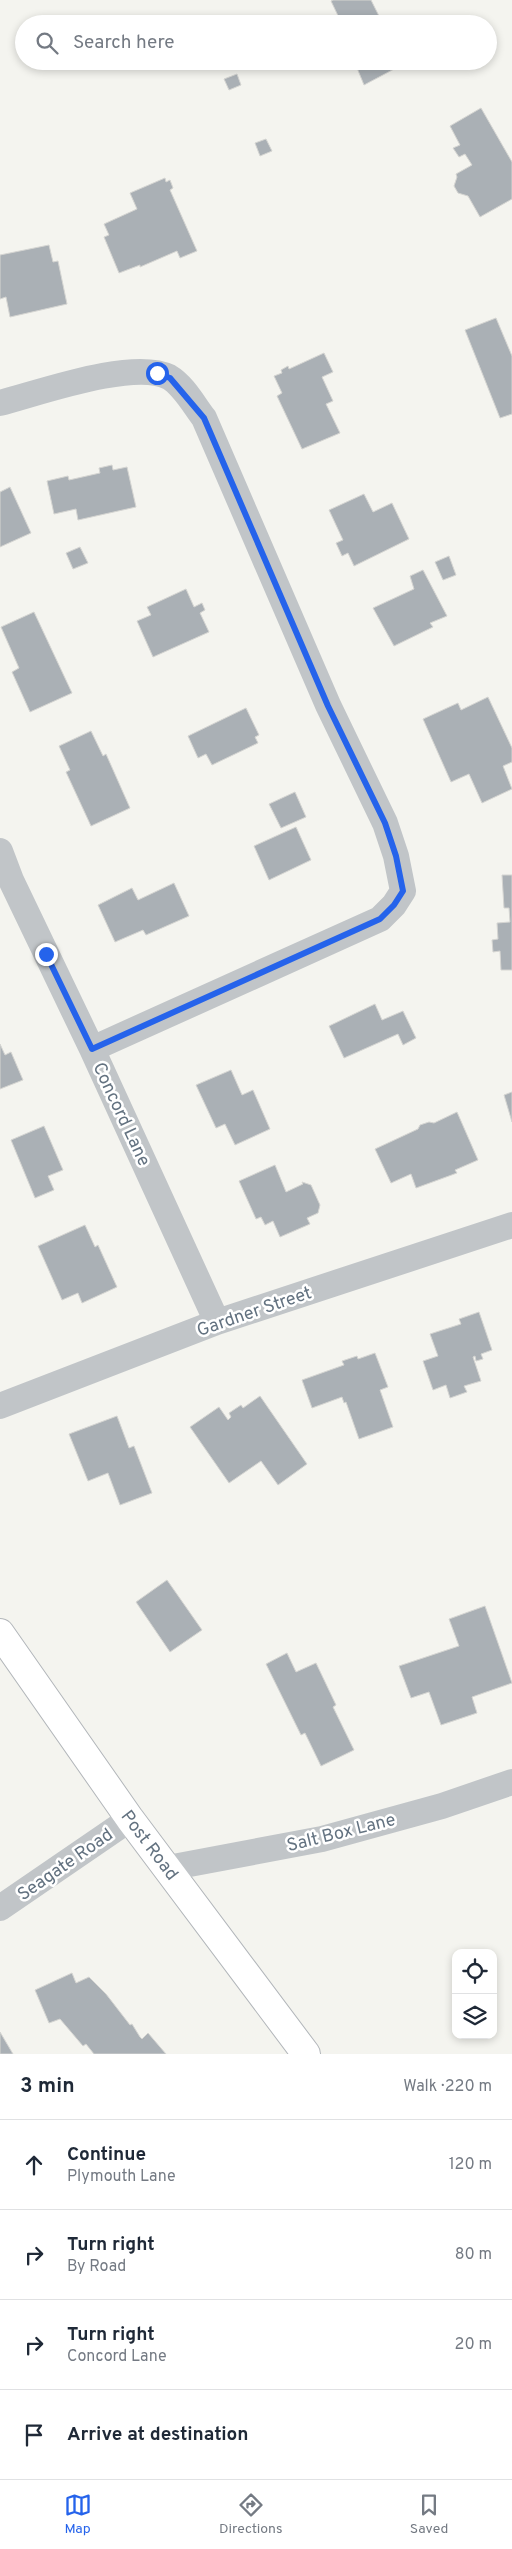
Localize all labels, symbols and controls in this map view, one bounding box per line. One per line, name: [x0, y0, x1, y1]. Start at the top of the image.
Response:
search box: [15, 15, 497, 70]
icon: search: [33, 29, 61, 57]
text: Search here: [73, 31, 175, 55]
route start: [146, 362, 169, 385]
route end: [35, 943, 58, 966]
street label: Concord Lane: [87, 1059, 155, 1170]
street label: Gardner Street: [194, 1282, 315, 1343]
street label: Post Road: [115, 1806, 183, 1886]
street label: Salt Box Lane: [285, 1809, 398, 1858]
street label: Seagate Road: [14, 1824, 118, 1907]
map controls: [452, 1949, 497, 2039]
button: locate: [452, 1949, 497, 1994]
button: layers: [452, 1994, 497, 2039]
text: 3 min: [20, 2073, 75, 2100]
text: Walk · 220 m: [403, 2077, 492, 2097]
text: Continue: [67, 2143, 146, 2167]
icon: ahead: [20, 2151, 48, 2179]
text: 120 m: [449, 2155, 492, 2175]
text: Plymouth Lane: [67, 2167, 176, 2187]
text: Turn right: [67, 2233, 155, 2257]
icon: right: [20, 2241, 48, 2269]
text: 80 m: [455, 2245, 492, 2265]
text: By Road: [67, 2257, 126, 2277]
text: Turn right: [67, 2323, 155, 2347]
icon: right: [20, 2331, 48, 2359]
text: 20 m: [455, 2335, 492, 2355]
text: Concord Lane: [67, 2347, 167, 2367]
icon: arrive: [20, 2421, 48, 2449]
text: Arrive at destination: [67, 2423, 248, 2447]
tab: Map: [64, 2491, 92, 2538]
tab: Directions: [219, 2491, 283, 2538]
tab: Saved: [410, 2491, 448, 2538]

